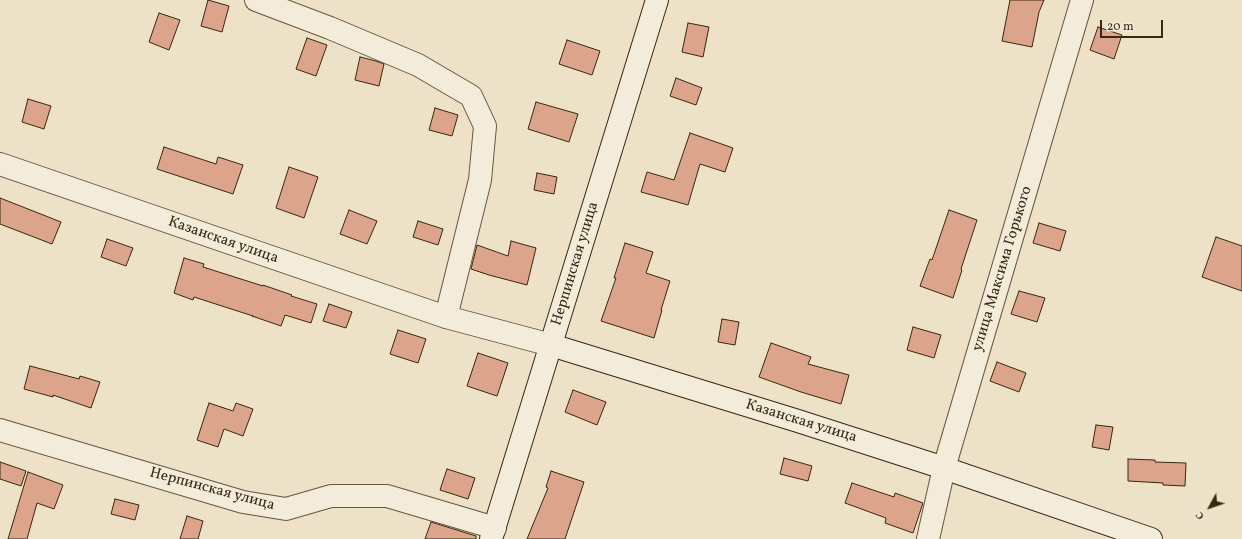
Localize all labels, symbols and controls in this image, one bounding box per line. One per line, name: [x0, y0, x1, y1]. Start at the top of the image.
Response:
scale bar: [1102, 12, 1165, 38]
text: 20 m: [1107, 19, 1134, 35]
street label: улица Максима Горького: [969, 184, 1037, 354]
street label: Нерпинская улица: [549, 200, 603, 328]
street label: Казанская улица: [165, 214, 281, 268]
street label: Казанская улица: [743, 397, 859, 447]
street label: Нерпинская улица: [147, 465, 277, 515]
north arrow: [1190, 487, 1230, 527]
text: С: [1192, 508, 1208, 523]

